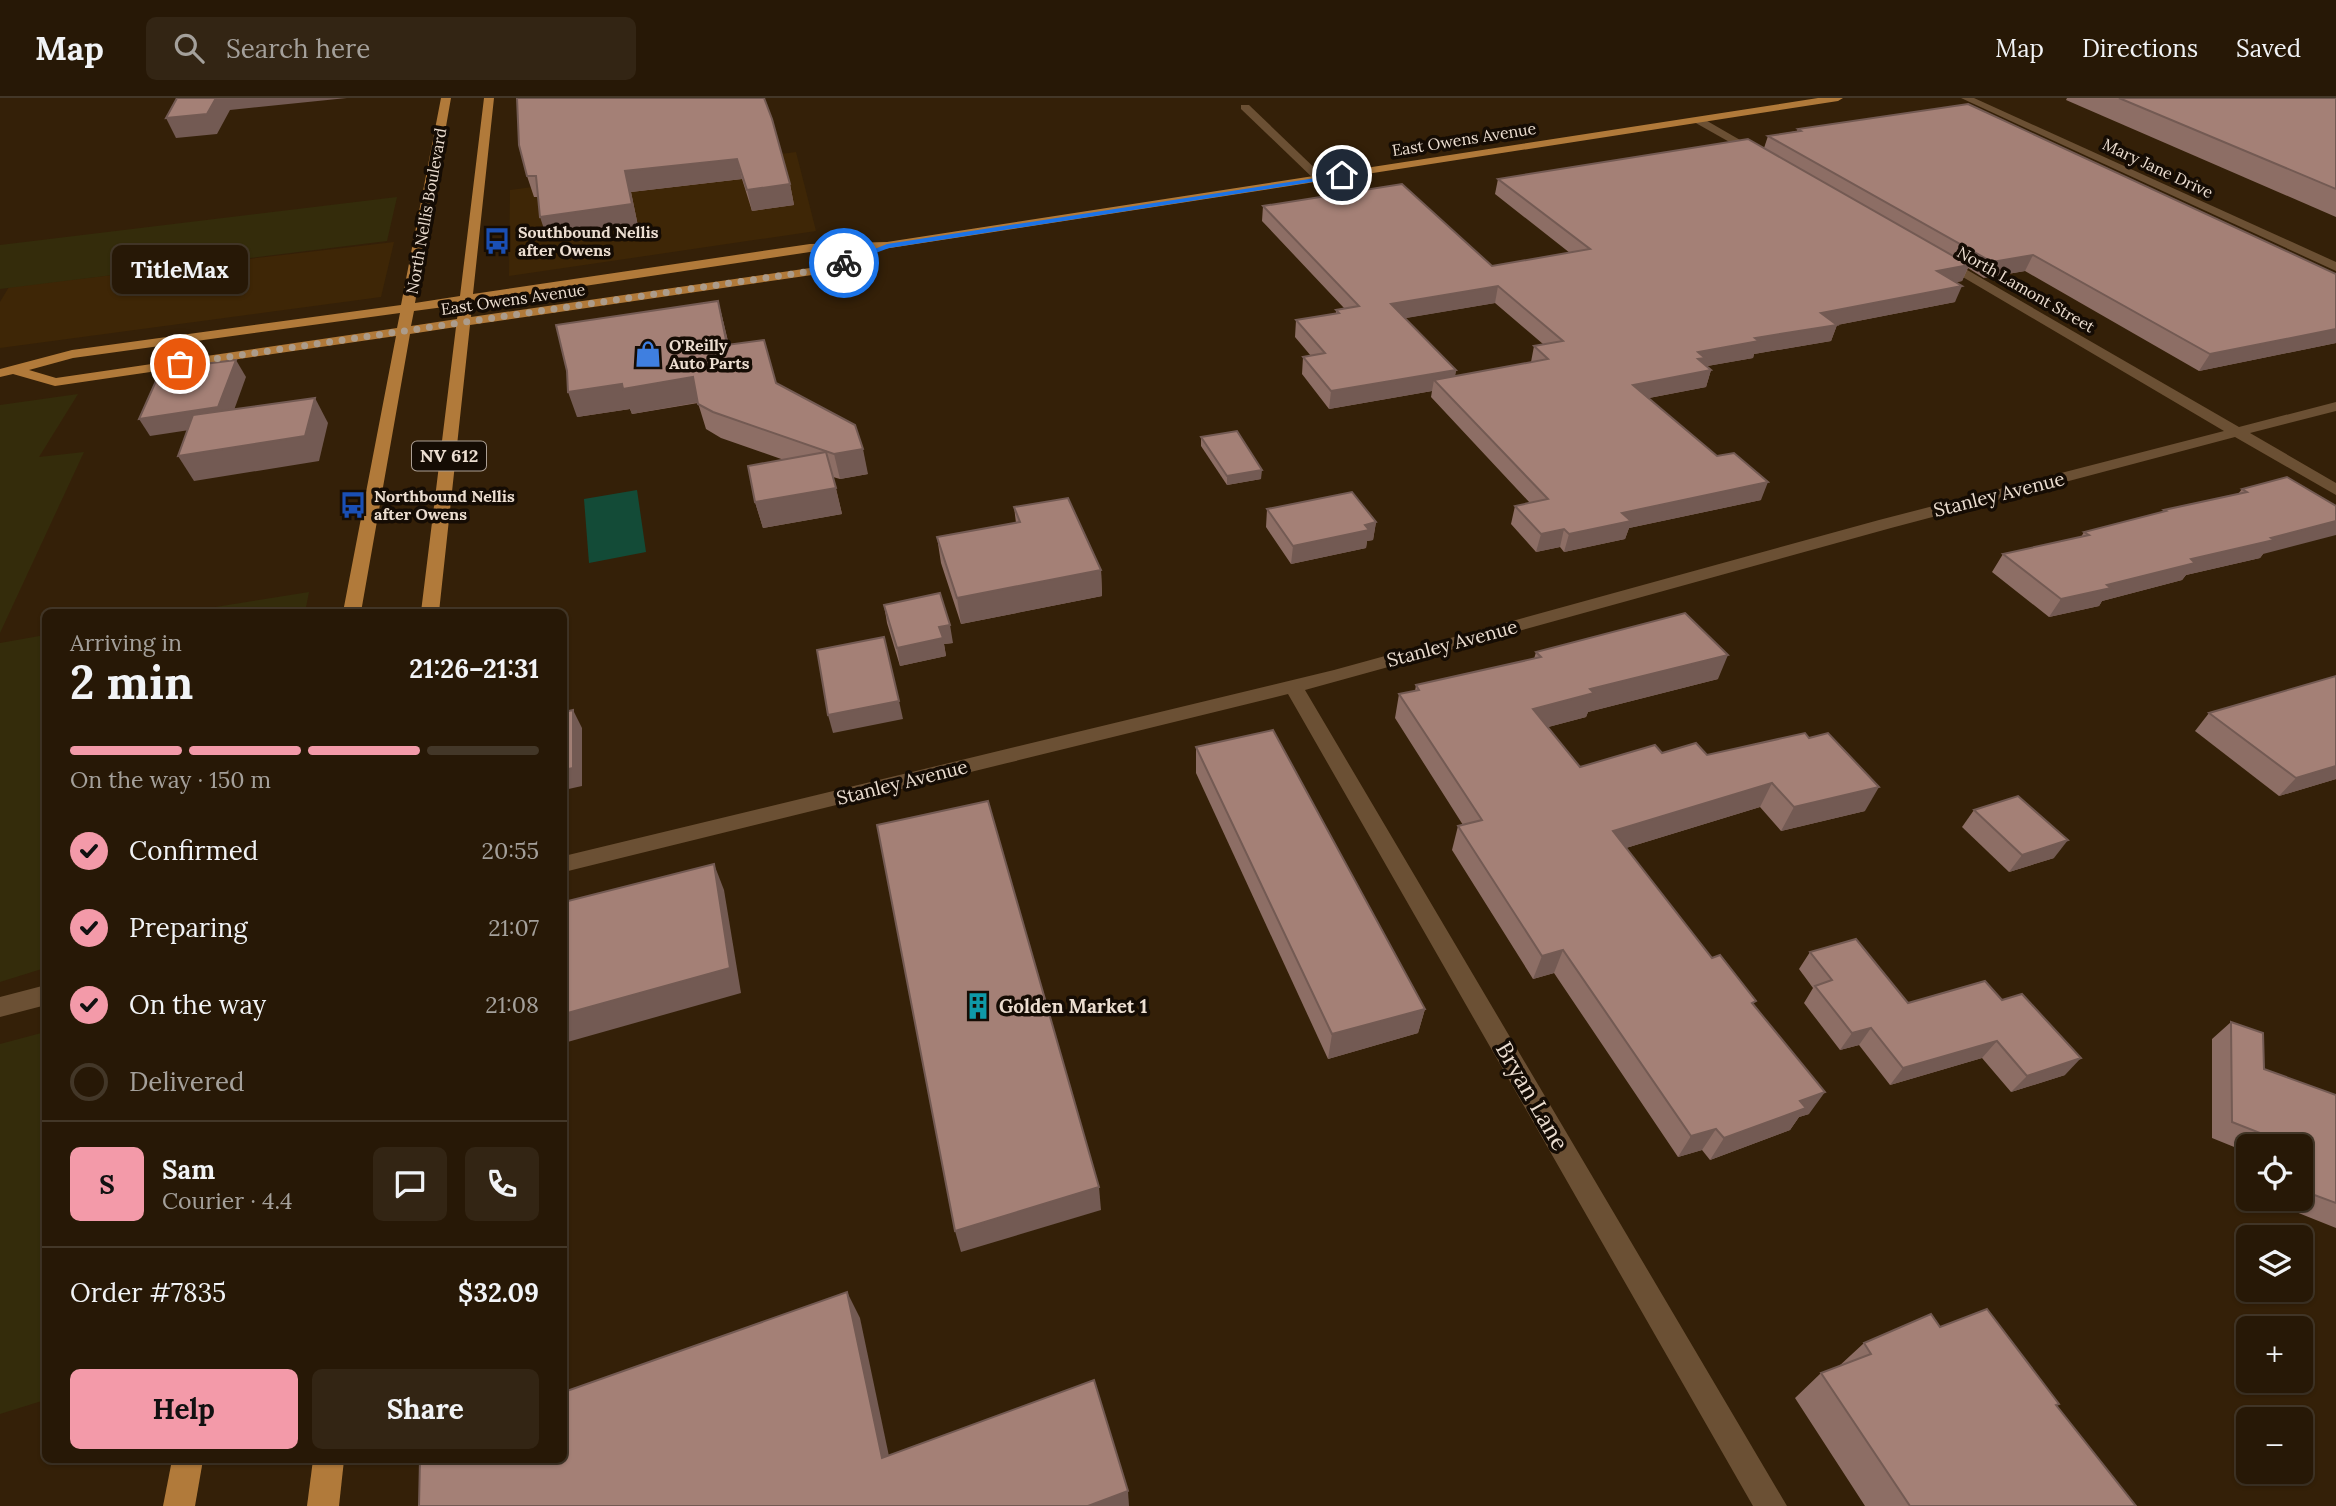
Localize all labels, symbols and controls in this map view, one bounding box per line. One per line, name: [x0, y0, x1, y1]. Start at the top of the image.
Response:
search box: [146, 17, 636, 80]
text: Map: [35, 27, 104, 69]
icon: search: [170, 29, 208, 67]
text: Search here: [226, 32, 370, 65]
text: Map: [1995, 33, 2044, 64]
text: Directions: [2082, 33, 2198, 64]
text: Saved: [2236, 33, 2301, 64]
street label: East Owens Avenue: [1391, 118, 1538, 160]
street label: North Nellis Boulevard: [402, 126, 451, 296]
street label: Mary Jane Drive: [2100, 134, 2217, 202]
pin: [1312, 145, 1372, 205]
icon: home: [1323, 156, 1361, 194]
place label: Southbound Nellis after Owens: [518, 222, 659, 260]
bus stop icon: Southbound Nellis after Owens: [482, 226, 512, 256]
courier: [809, 228, 879, 298]
street label: North Lamont Street: [1954, 242, 2099, 337]
icon: bike: [825, 244, 863, 282]
callout: TitleMax: [112, 245, 248, 294]
text: TitleMax: [131, 255, 229, 284]
street label: East Owens Avenue: [439, 279, 587, 319]
pin: [150, 334, 210, 394]
place label: O'Reilly Auto Parts: [669, 335, 750, 373]
shop icon: O'Reilly Auto Parts: [633, 339, 663, 369]
icon: bag: [161, 345, 199, 383]
road number: NV 612: [412, 442, 486, 470]
street label: Stanley Avenue: [1931, 466, 2067, 522]
place label: Northbound Nellis after Owens: [374, 486, 515, 524]
bus stop icon: Northbound Nellis after Owens: [338, 490, 368, 520]
street label: Stanley Avenue: [1384, 614, 1520, 672]
text: Arriving in: [70, 628, 182, 657]
text: 21:26–21:31: [409, 652, 539, 685]
text: 2 min: [70, 653, 193, 712]
street label: Stanley Avenue: [834, 754, 970, 810]
text: On the way · 150 m: [70, 765, 271, 794]
icon: check: [70, 832, 108, 870]
text: Confirmed: [129, 834, 258, 867]
text: 20:55: [482, 836, 539, 865]
icon: check: [70, 909, 108, 947]
text: Preparing: [129, 911, 248, 944]
text: 21:07: [488, 913, 539, 942]
icon: check: [70, 986, 108, 1024]
text: On the way: [129, 988, 266, 1021]
text: 21:08: [485, 990, 539, 1019]
building icon: Golden Market 1: [963, 991, 993, 1021]
place label: Golden Market 1: [999, 994, 1147, 1018]
street label: Bryan Lane: [1490, 1036, 1575, 1155]
text: Delivered: [129, 1065, 245, 1098]
map controls: [2236, 1134, 2313, 1484]
button: locate: [2236, 1134, 2313, 1211]
button: chat: [373, 1147, 447, 1221]
button: phone: [465, 1147, 539, 1221]
text: Sam: [162, 1153, 215, 1186]
text: S: [99, 1168, 115, 1201]
text: Courier · 4.4: [162, 1186, 293, 1215]
button: layers: [2236, 1225, 2313, 1302]
text: Order #7835: [70, 1276, 226, 1309]
text: $32.09: [458, 1276, 539, 1309]
button: +: [2236, 1316, 2313, 1393]
button: Help: [70, 1369, 298, 1449]
button: Share: [312, 1369, 539, 1449]
button: −: [2236, 1407, 2313, 1484]

